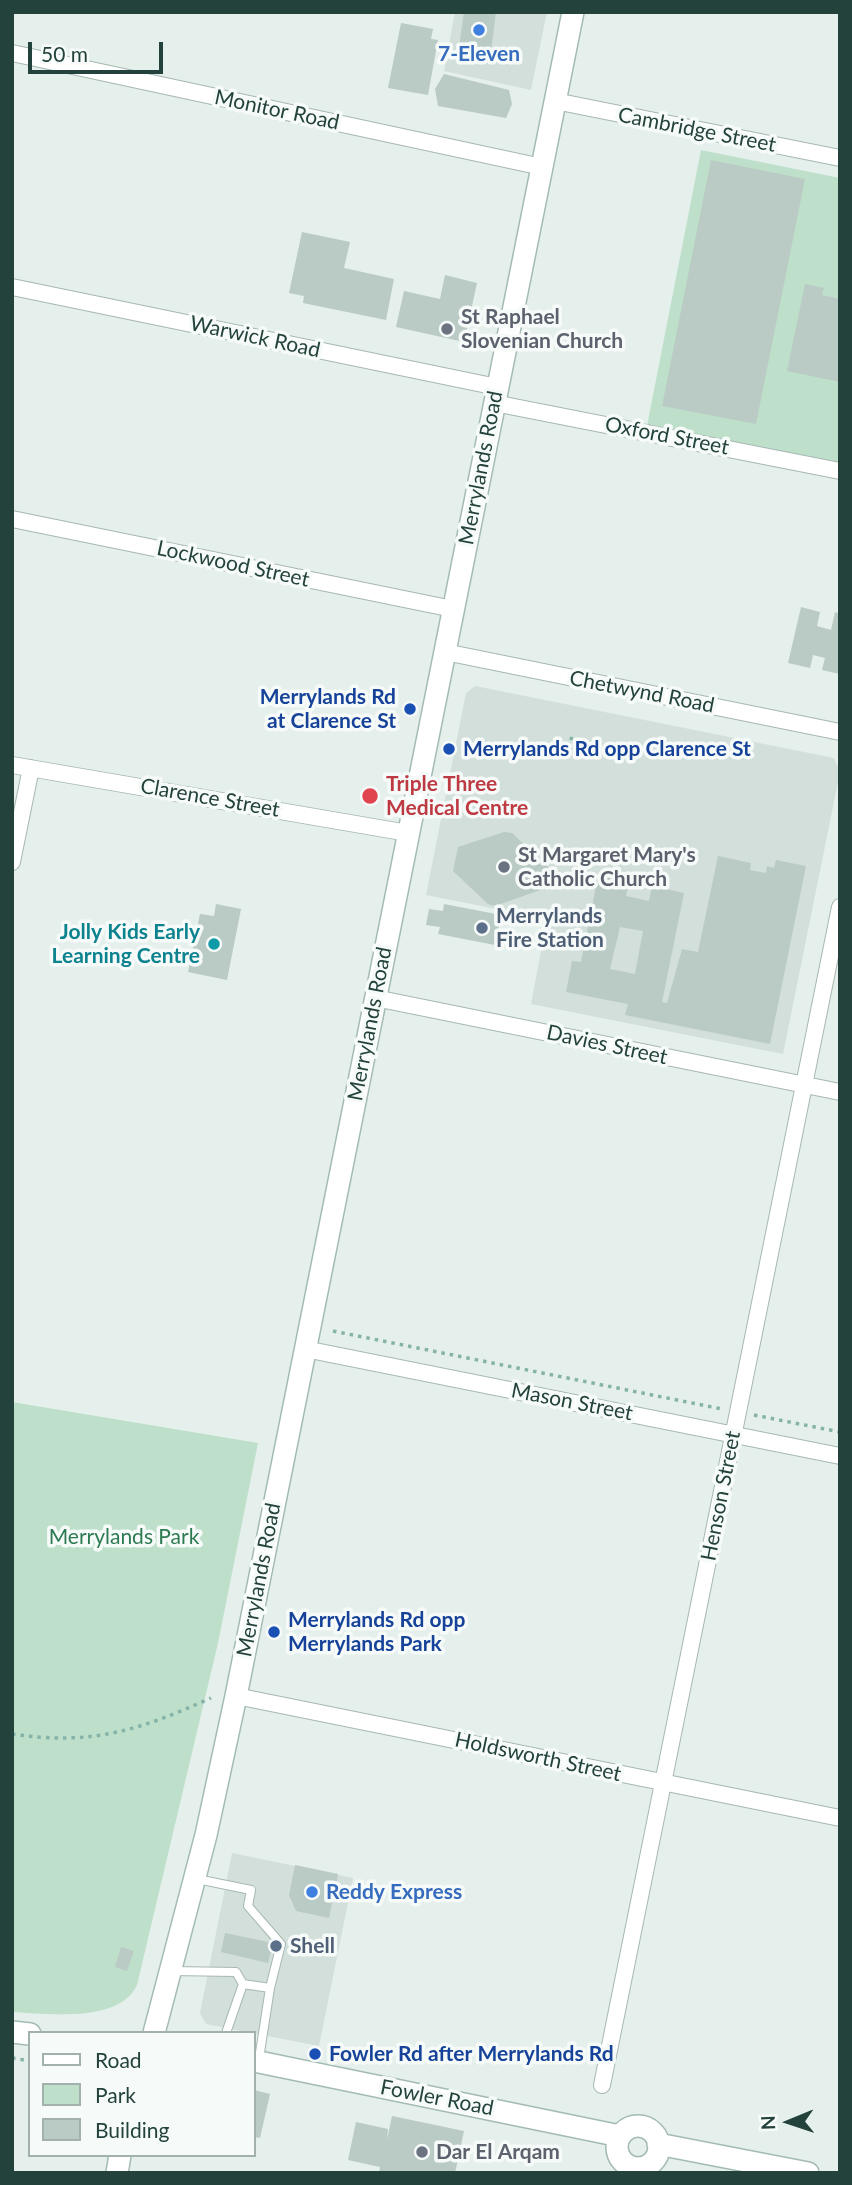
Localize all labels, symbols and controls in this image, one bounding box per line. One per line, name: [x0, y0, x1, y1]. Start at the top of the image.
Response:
marker: 7-Eleven: [471, 22, 487, 38]
scale bar: [32, 28, 166, 72]
text: 50 m: [41, 41, 88, 66]
place label: 7-Eleven: [438, 41, 520, 67]
street label: Monitor Road: [212, 84, 342, 136]
street label: Cambridge Street: [616, 102, 778, 158]
place label: St Raphael Slovenian Church: [461, 304, 623, 354]
street label: Warwick Road: [187, 311, 323, 363]
marker: St Raphael Slovenian Church: [439, 321, 455, 337]
street label: Merrylands Road: [454, 389, 508, 547]
street label: Oxford Street: [603, 412, 731, 460]
street label: Lockwood Street: [154, 536, 312, 592]
street label: Chetwynd Road: [567, 666, 717, 718]
place label: Merrylands Rd at Clarence St: [260, 684, 396, 734]
marker: Merrylands Rd at Clarence St: [402, 701, 418, 717]
place label: Merrylands Rd opp Clarence St: [463, 736, 751, 762]
marker: Merrylands Rd opp Clarence St: [441, 741, 457, 757]
place label: Triple Three Medical Centre: [386, 771, 528, 821]
street label: Clarence Street: [138, 773, 282, 823]
marker: Triple Three Medical Centre: [360, 786, 380, 806]
place label: St Margaret Mary's Catholic Church: [518, 842, 696, 892]
marker: St Margaret Mary's Catholic Church: [496, 859, 512, 875]
place label: Merrylands Fire Station: [496, 903, 604, 953]
place label: Jolly Kids Early Learning Centre: [52, 919, 200, 969]
marker: Merrylands Fire Station: [474, 920, 490, 936]
marker: Jolly Kids Early Learning Centre: [206, 936, 222, 952]
street label: Merrylands Road: [343, 945, 397, 1103]
street label: Davies Street: [544, 1020, 670, 1070]
street label: Mason Street: [509, 1378, 635, 1426]
street label: Henson Street: [696, 1429, 746, 1563]
street label: Merrylands Road: [232, 1501, 286, 1659]
park label: Merrylands Park: [49, 1524, 199, 1550]
place label: Merrylands Rd opp Merrylands Park: [288, 1607, 465, 1657]
marker: Merrylands Rd opp Merrylands Park: [266, 1624, 282, 1640]
street label: Holdsworth Street: [453, 1727, 623, 1787]
place label: Reddy Express: [326, 1879, 462, 1905]
marker: Reddy Express: [304, 1884, 320, 1900]
place label: Shell: [290, 1933, 335, 1959]
marker: Shell: [268, 1938, 284, 1954]
legend: [28, 2031, 256, 2157]
place label: Fowler Rd after Merrylands Rd: [329, 2041, 614, 2067]
marker: Fowler Rd after Merrylands Rd: [307, 2046, 323, 2062]
text: Road: [95, 2047, 142, 2072]
street label: Fowler Road: [378, 2075, 496, 2121]
text: Park: [95, 2082, 136, 2107]
north arrow: [754, 2087, 824, 2157]
text: N: [756, 2115, 779, 2130]
text: Building: [95, 2117, 170, 2142]
place label: Dar El Arqam: [436, 2139, 560, 2165]
marker: Dar El Arqam: [414, 2144, 430, 2160]

